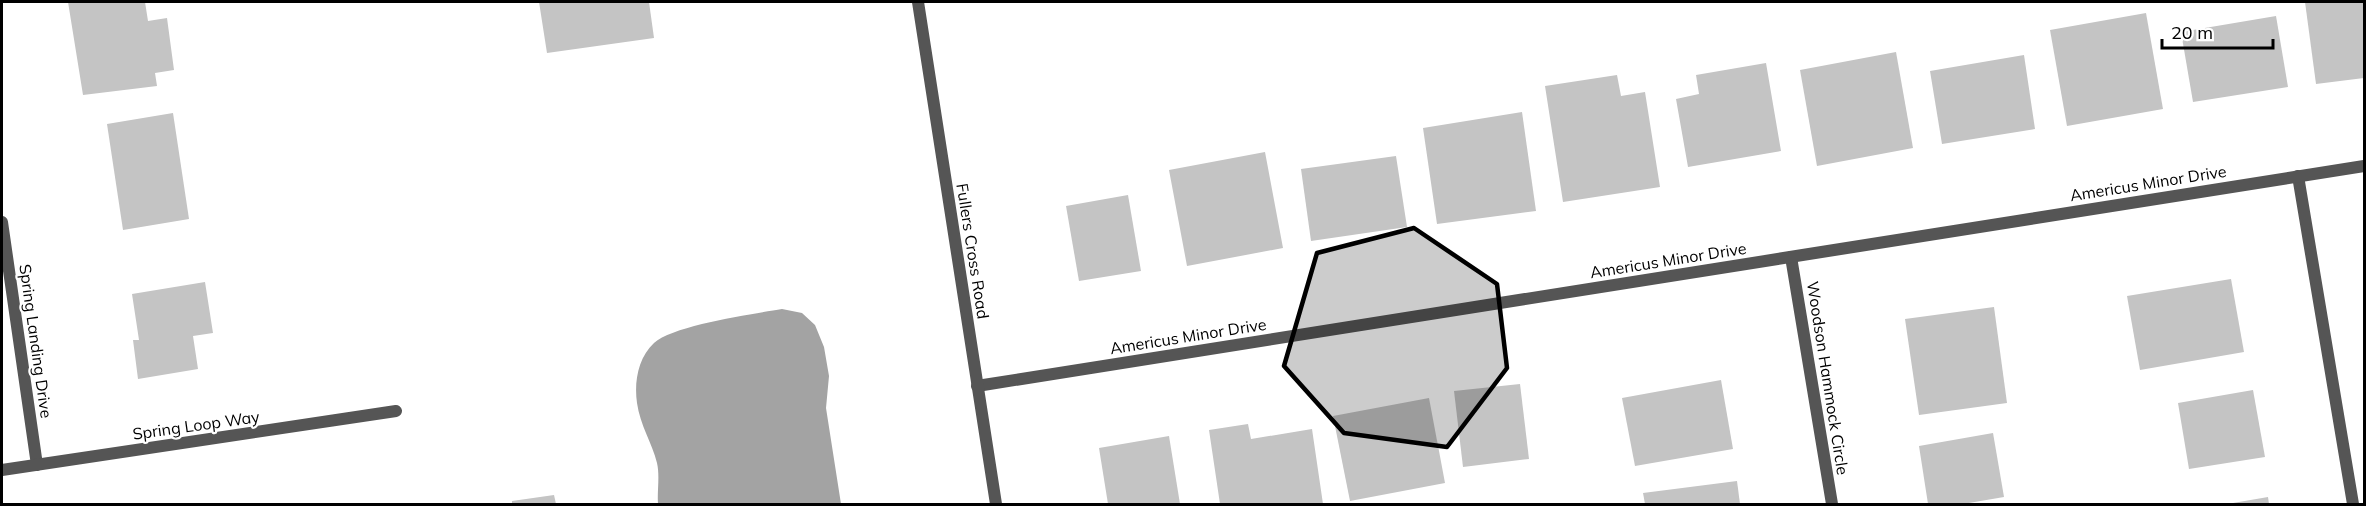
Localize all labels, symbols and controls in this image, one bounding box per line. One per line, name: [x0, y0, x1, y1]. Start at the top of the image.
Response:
scale bar: [2162, 12, 2273, 50]
text: 20 m: [2171, 21, 2213, 44]
street label: Americus Minor Drive: [2068, 161, 2228, 205]
street label: Fullers Cross Road: [952, 182, 994, 320]
street label: Americus Minor Drive: [1588, 238, 1748, 282]
street label: Spring Landing Drive: [15, 263, 57, 419]
street label: Woodson Hammock Circle: [1803, 280, 1853, 476]
street label: Americus Minor Drive: [1108, 314, 1268, 358]
street label: Spring Loop Way: [131, 406, 261, 444]

